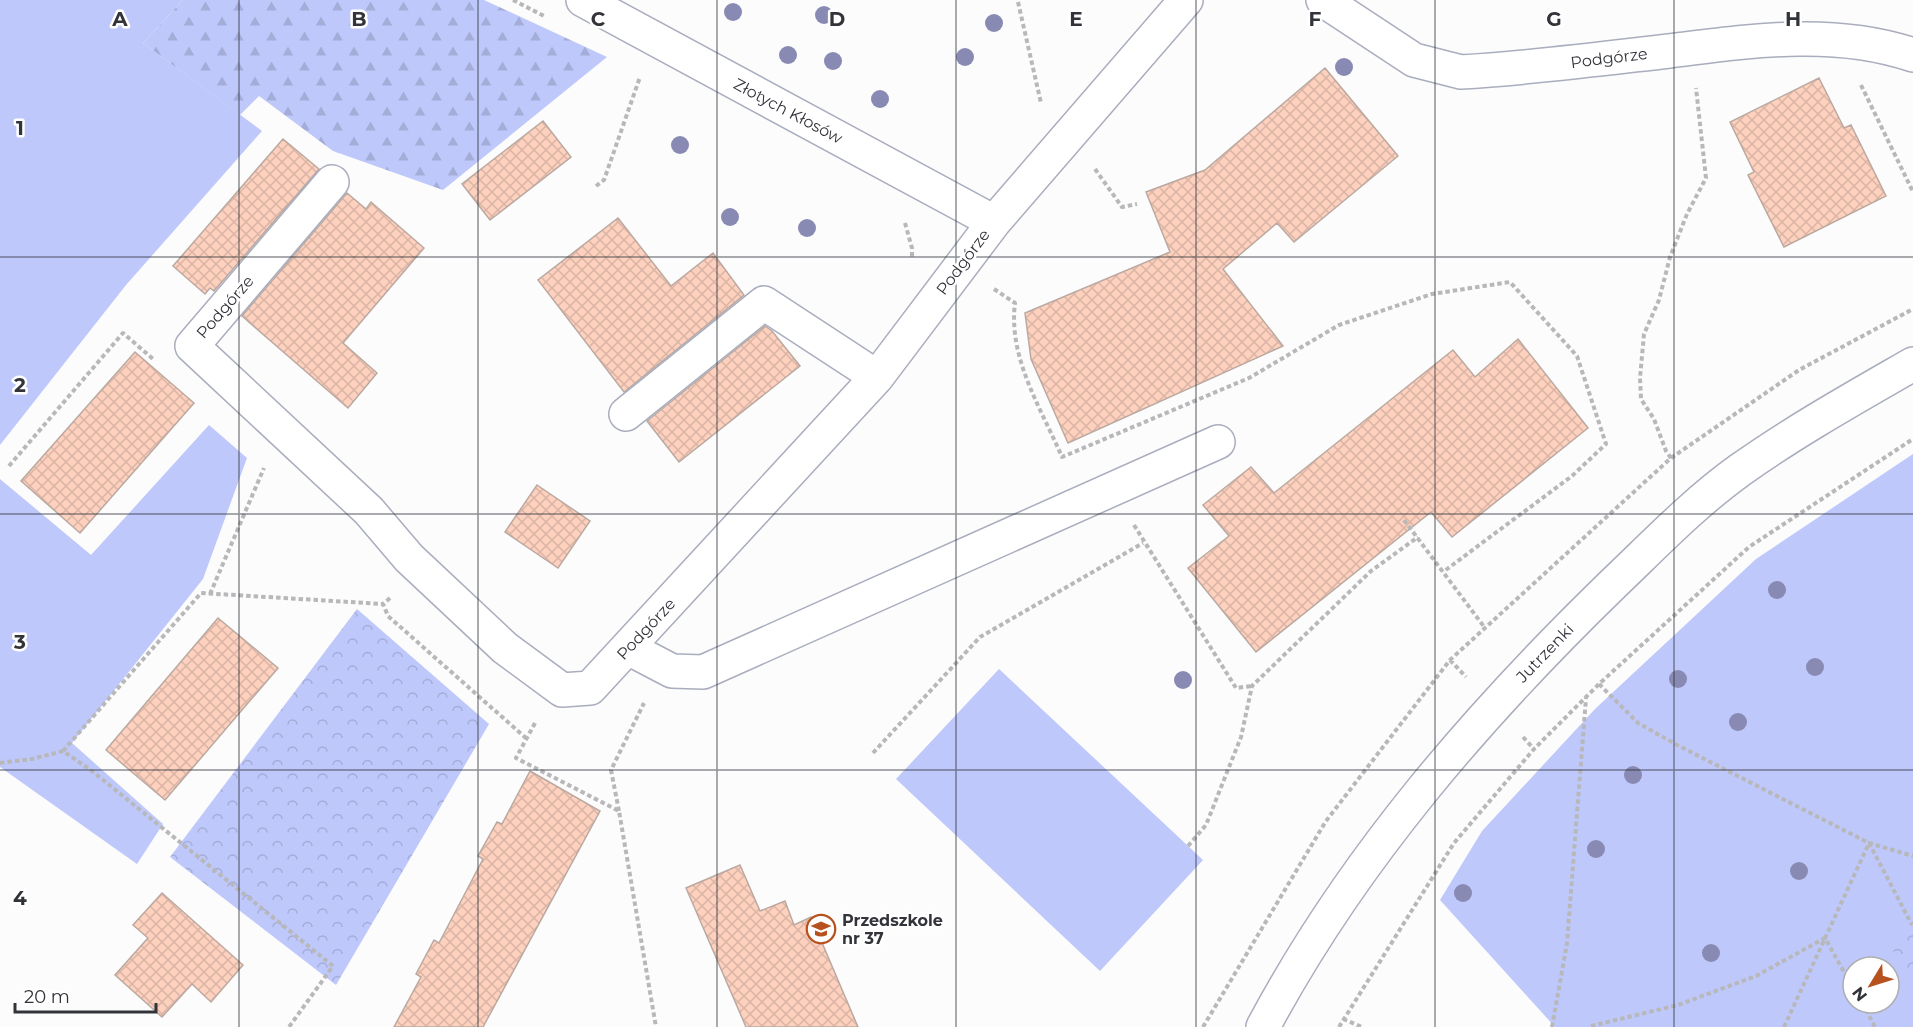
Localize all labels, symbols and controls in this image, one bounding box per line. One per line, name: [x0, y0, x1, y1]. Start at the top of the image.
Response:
text: A: [111, 7, 128, 31]
text: B: [351, 7, 367, 31]
text: C: [591, 7, 606, 31]
text: D: [829, 7, 845, 31]
text: E: [1069, 7, 1083, 31]
text: F: [1309, 7, 1322, 31]
text: G: [1546, 7, 1562, 31]
text: H: [1785, 7, 1801, 31]
street label: Podgórze: [1569, 44, 1649, 72]
street label: Złotych Kłosów: [730, 74, 846, 148]
text: 1: [16, 116, 24, 140]
street label: Podgórze: [932, 225, 994, 299]
street label: Podgórze: [192, 272, 258, 342]
text: 2: [14, 373, 26, 397]
street label: Podgórze: [613, 594, 679, 664]
street label: Jutrzenki: [1512, 620, 1578, 687]
text: 3: [13, 630, 26, 654]
text: 4: [13, 886, 27, 910]
place label: Przedszkole nr 37: [842, 911, 943, 948]
school or university icon: Przedszkole nr 37: [805, 913, 837, 945]
north arrow: [1841, 955, 1901, 1015]
scale bar: [15, 976, 156, 1014]
text: N: [1848, 983, 1871, 1005]
text: 20 m: [24, 986, 70, 1008]

